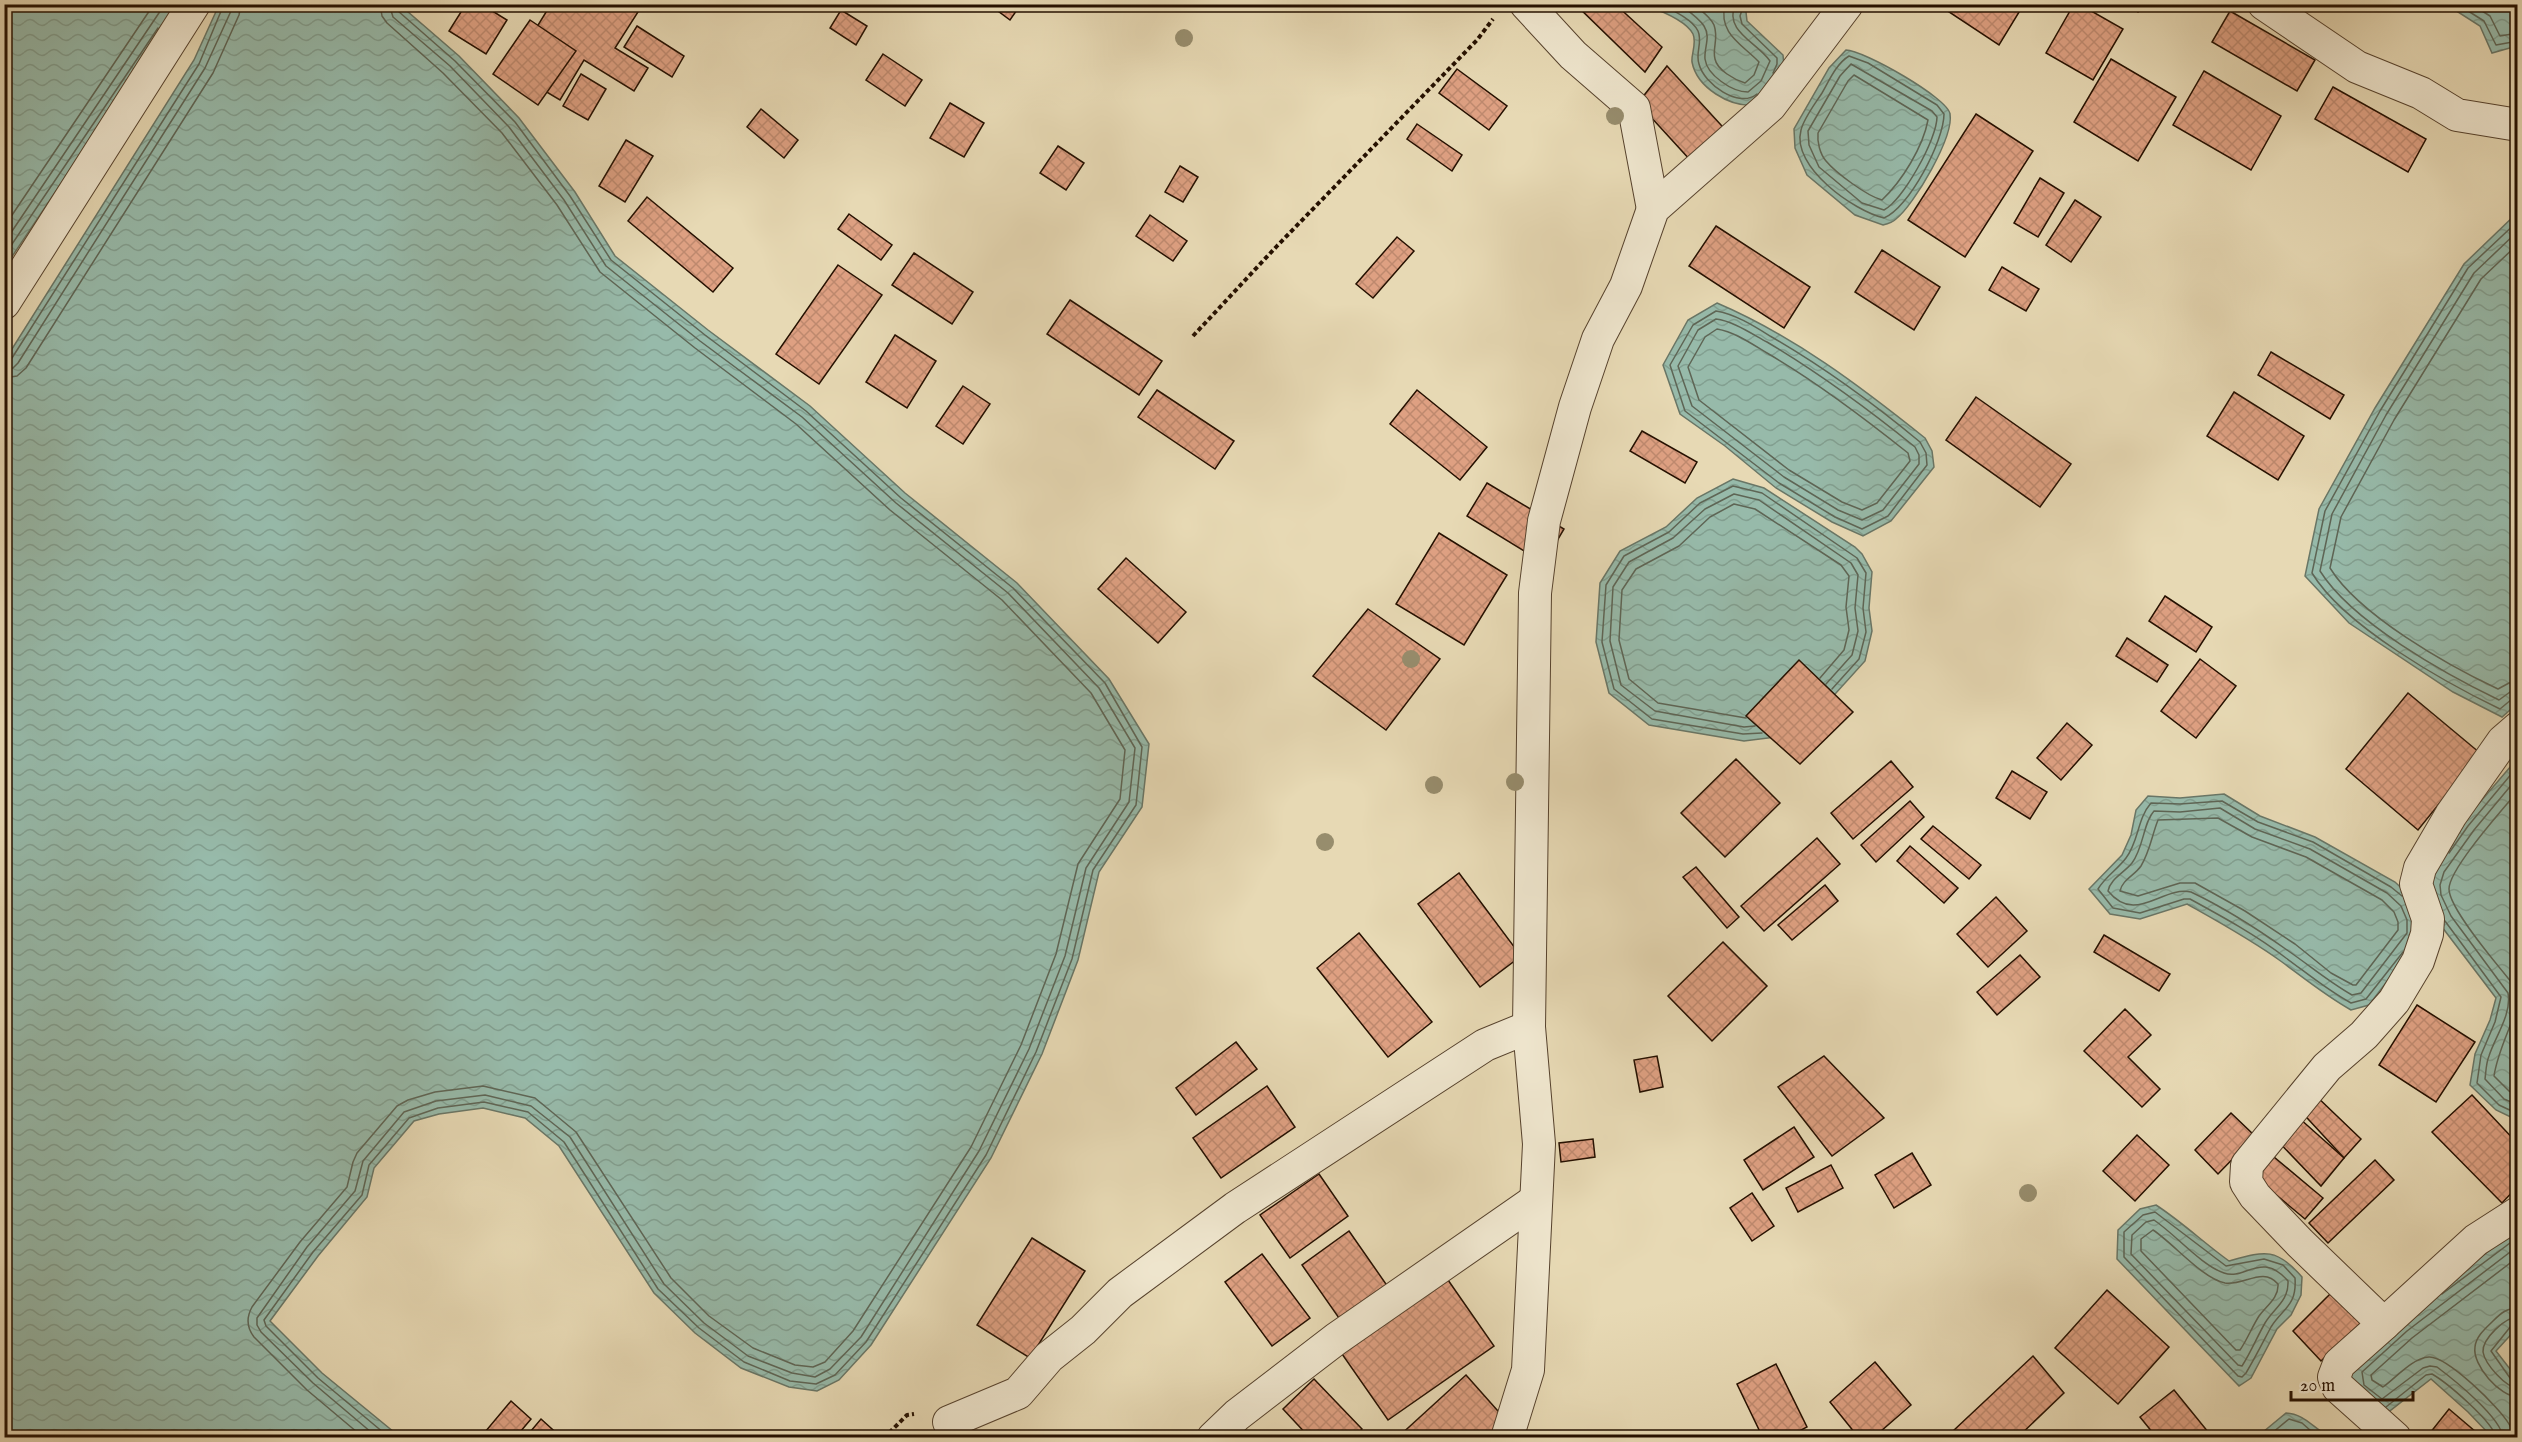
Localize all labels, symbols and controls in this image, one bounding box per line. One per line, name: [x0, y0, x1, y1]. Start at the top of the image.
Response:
scale bar: [2291, 1364, 2412, 1402]
text: 20 m: [2300, 1375, 2335, 1398]

